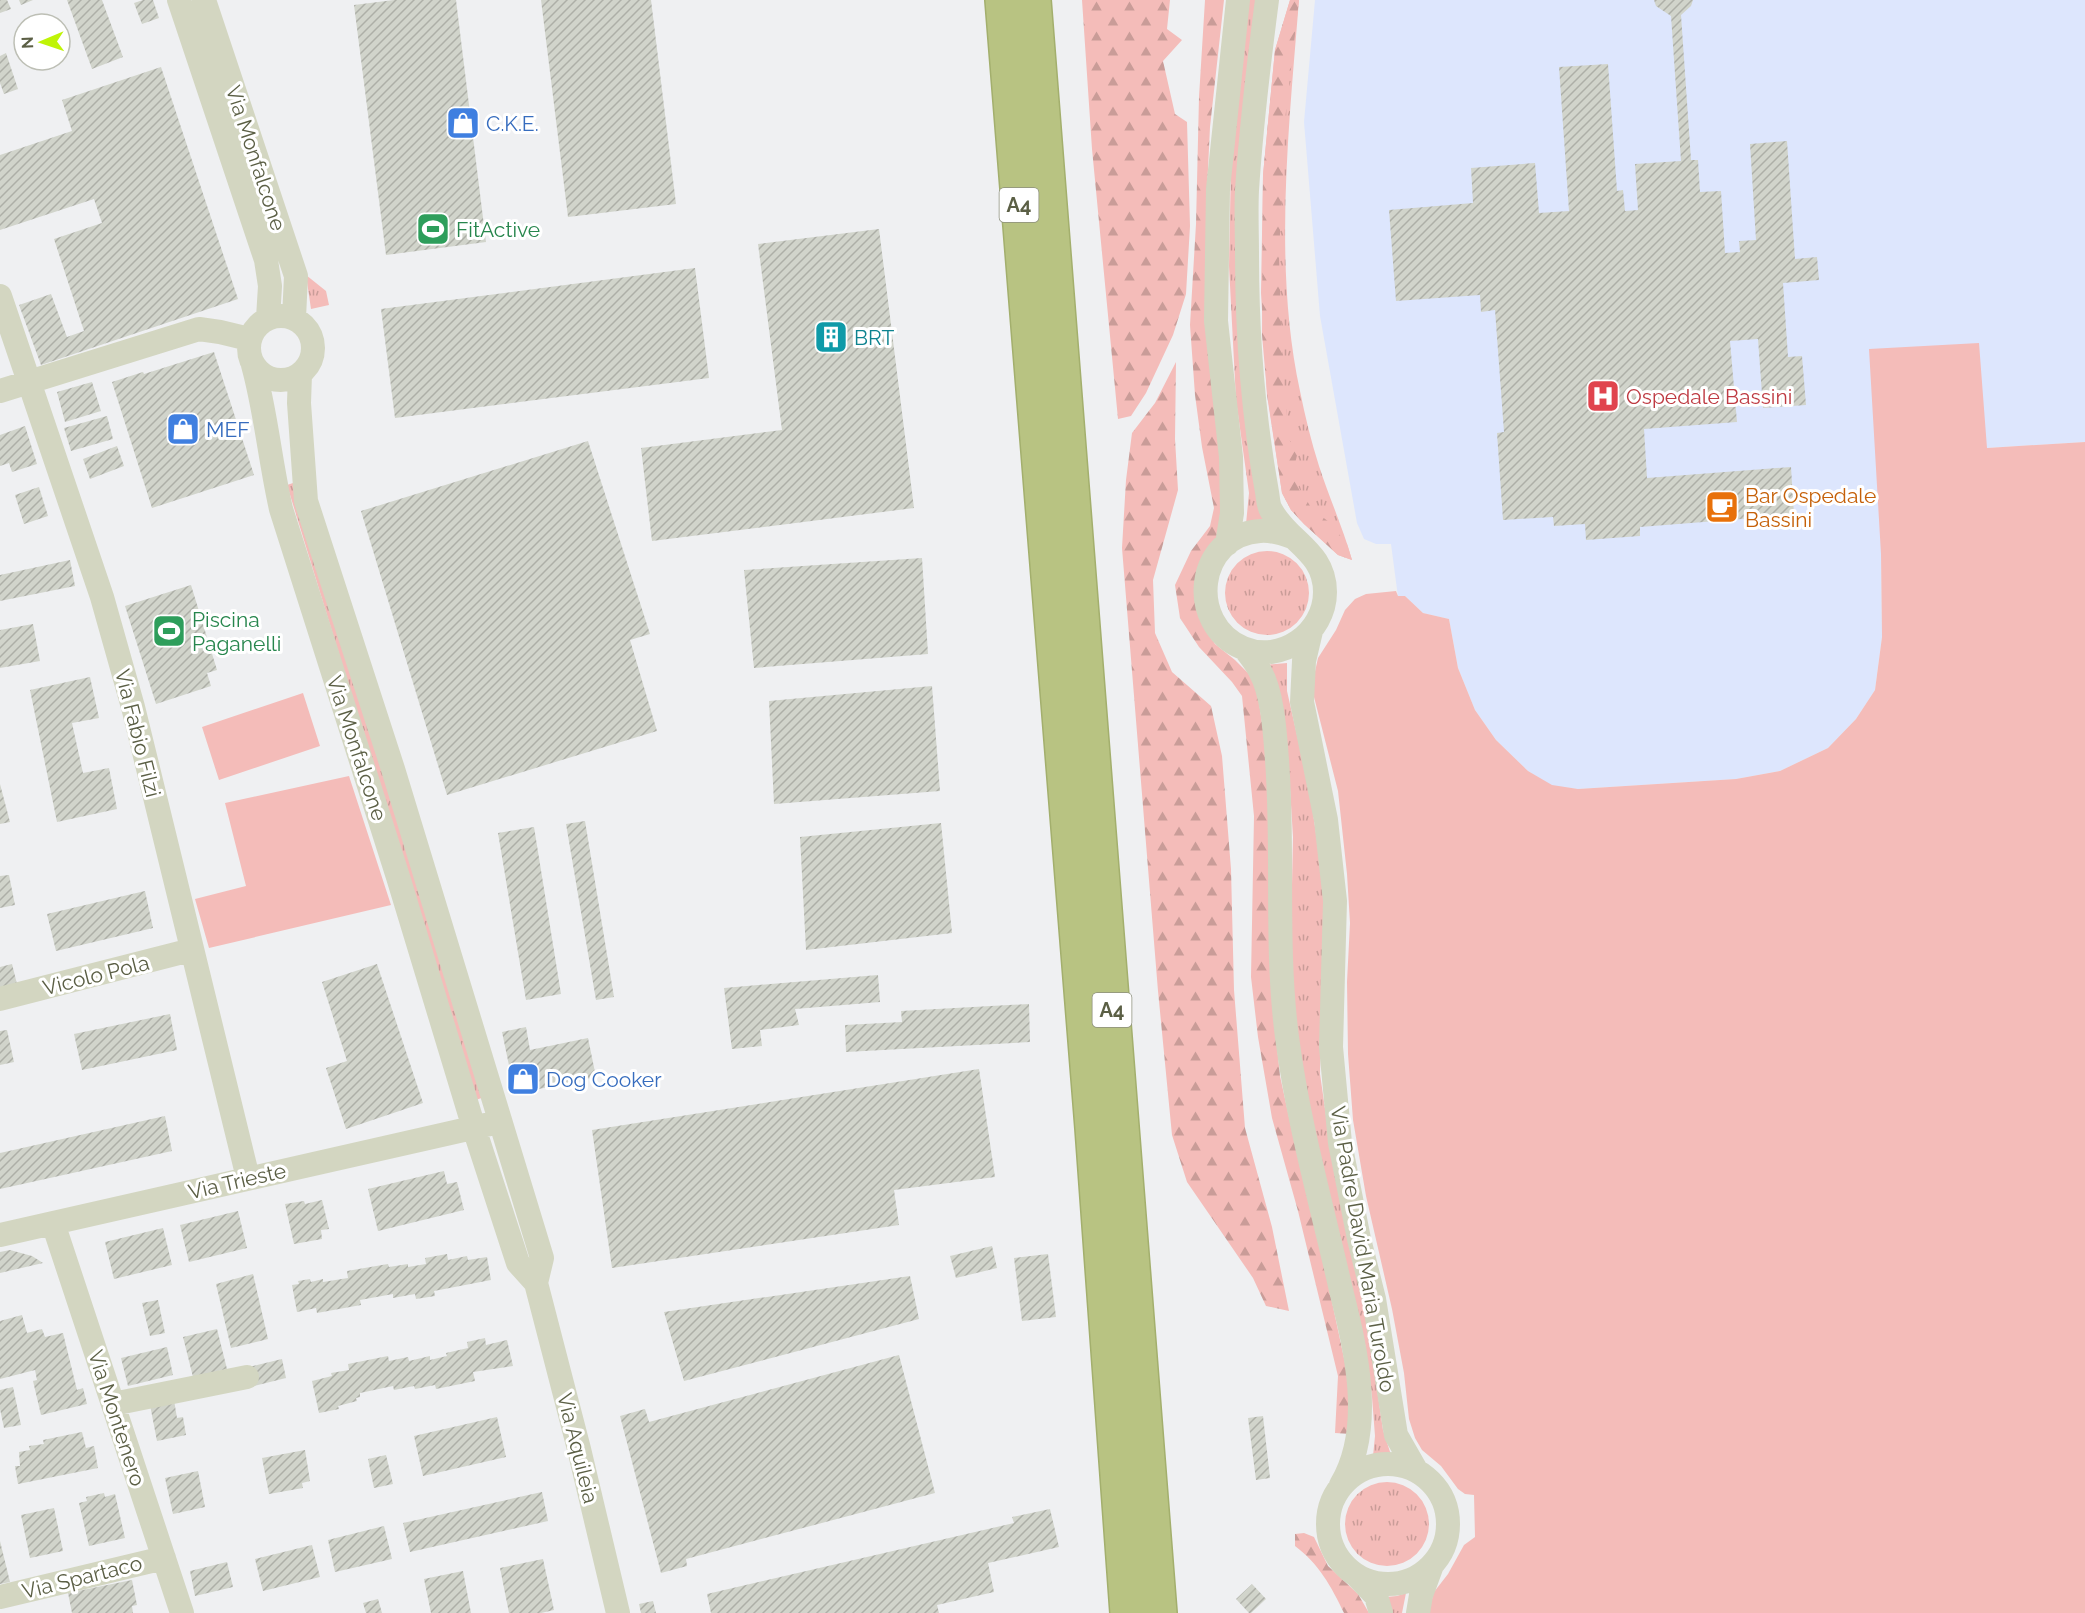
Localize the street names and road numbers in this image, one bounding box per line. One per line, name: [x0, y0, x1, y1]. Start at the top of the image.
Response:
street label: Via Monfalcone: [221, 82, 291, 234]
road number: A4: [1000, 188, 1038, 222]
street label: Via Fabio Filzi: [110, 666, 166, 800]
street label: Via Monfalcone: [322, 672, 392, 824]
street label: Vicolo Pola: [40, 950, 152, 1000]
road number: A4: [1092, 993, 1132, 1027]
street label: Via Padre David Maria Turoldo: [1325, 1104, 1401, 1394]
street label: Via Trieste: [186, 1158, 288, 1204]
street label: Via Montenero: [83, 1347, 151, 1489]
street label: Via Aquileia: [552, 1390, 604, 1506]
street label: Via Spartaco: [20, 1550, 144, 1604]

